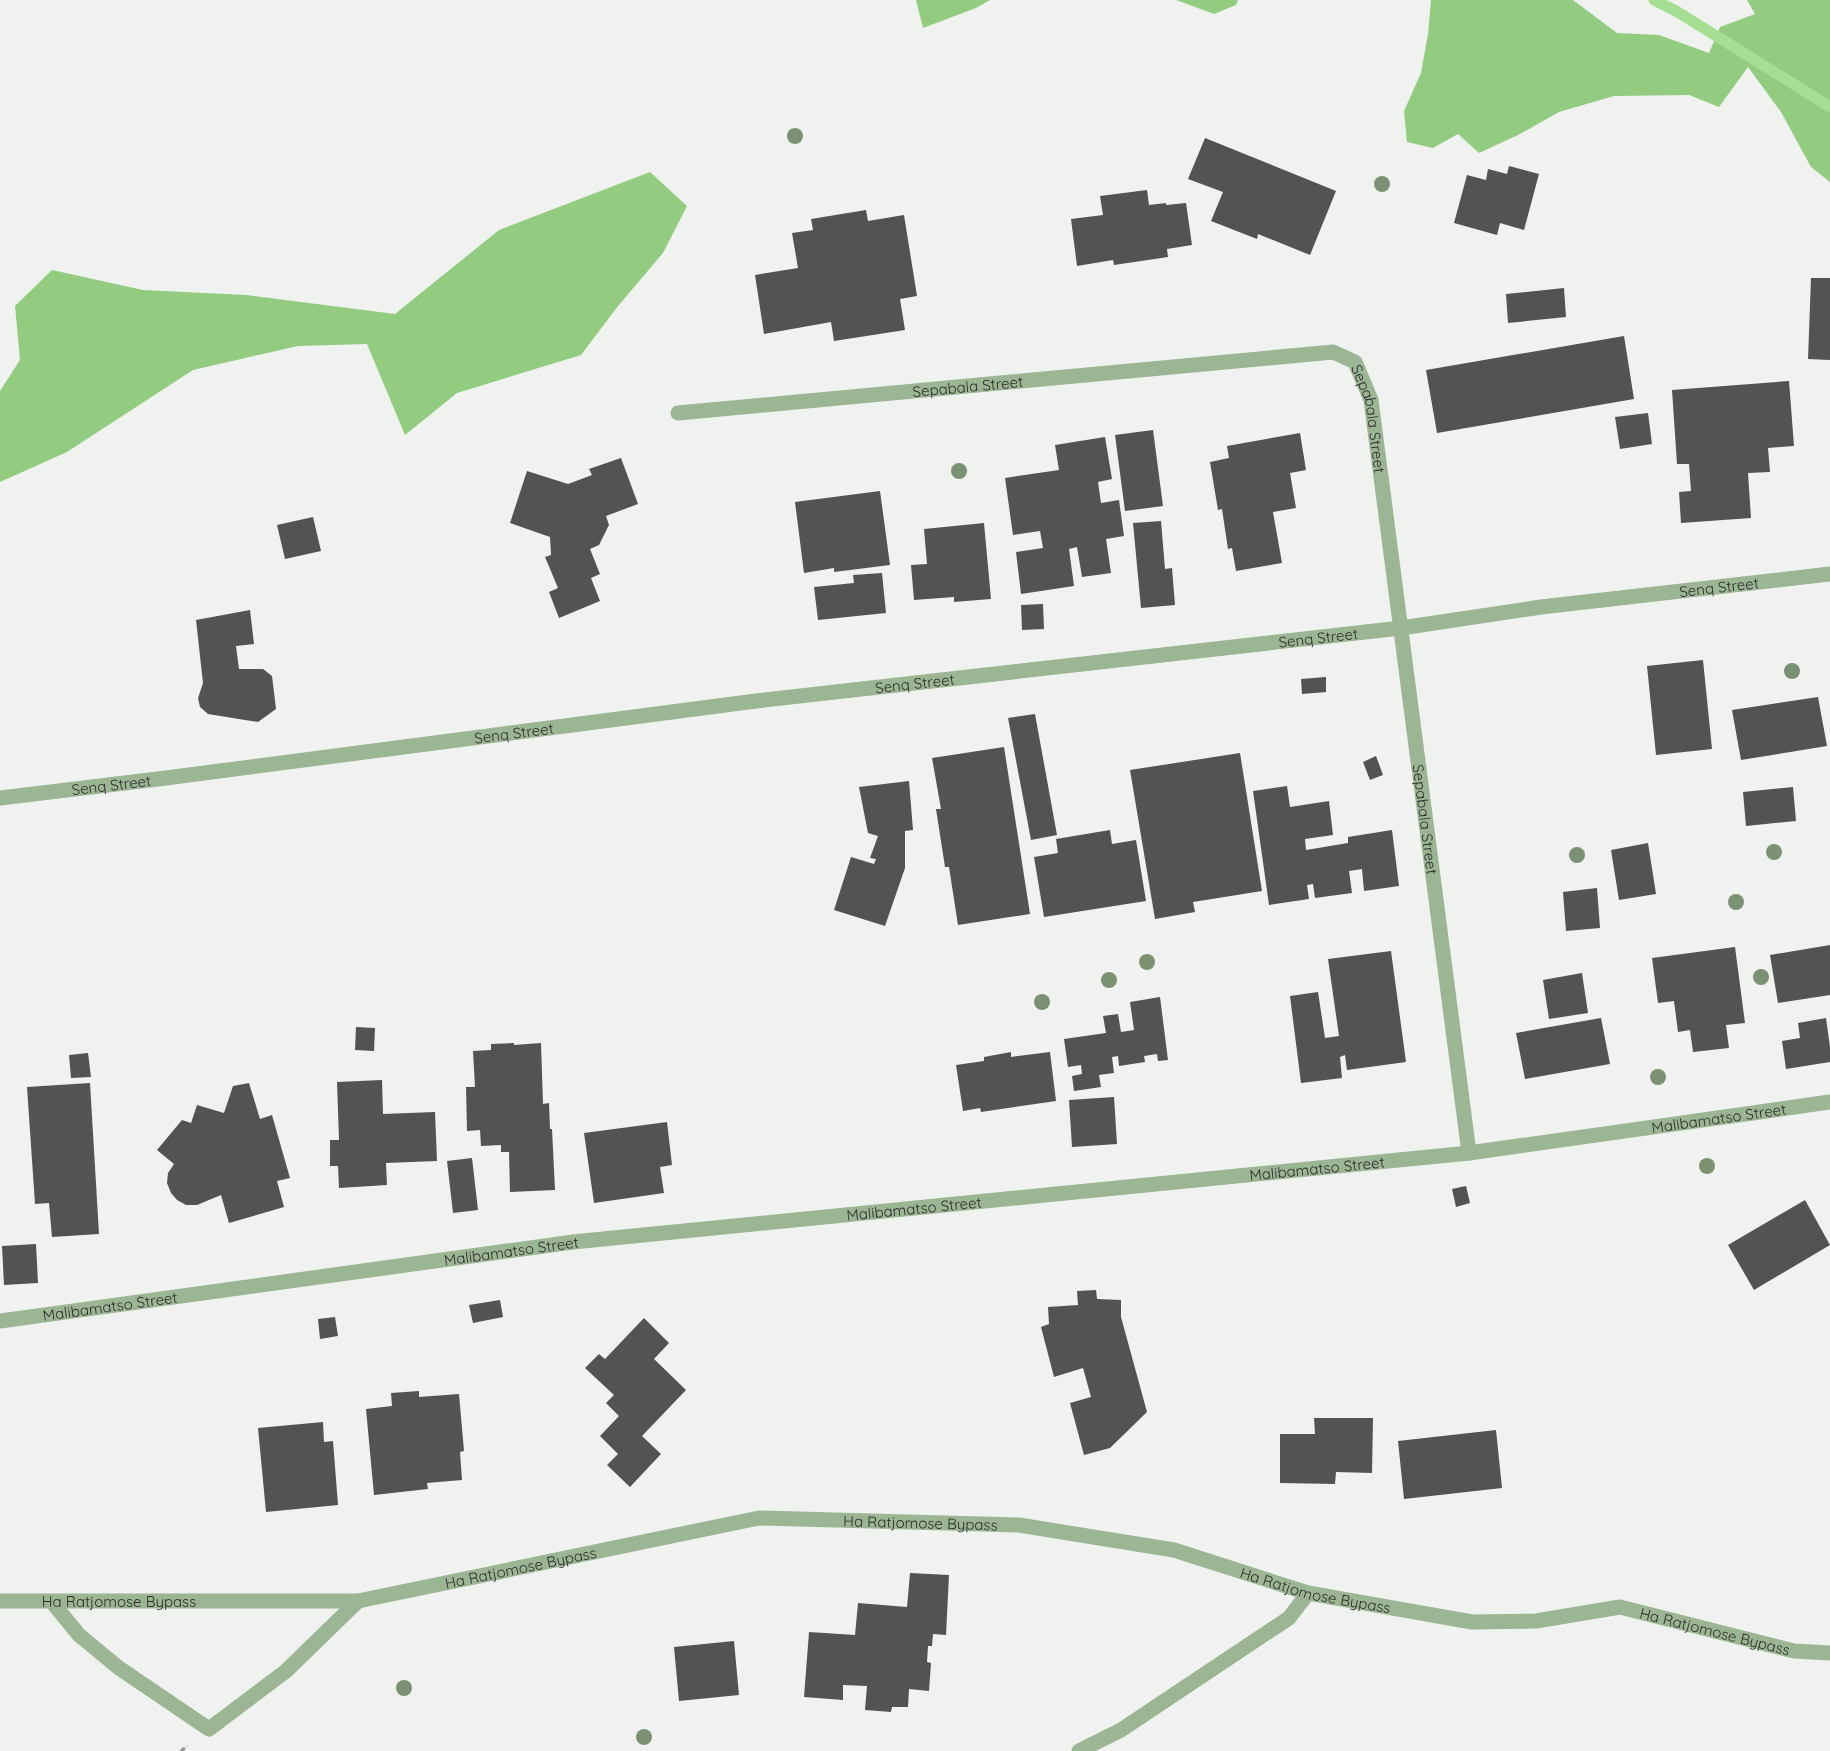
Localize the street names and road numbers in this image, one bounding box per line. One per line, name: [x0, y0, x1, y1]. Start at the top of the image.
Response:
street label: Sepabala Street: [1348, 362, 1390, 474]
street label: Sepabala Street: [912, 371, 1024, 401]
street label: Senq Street: [1678, 573, 1760, 601]
street label: Senq Street: [1277, 623, 1359, 651]
street label: Senq Street: [874, 669, 956, 697]
street label: Senq Street: [473, 718, 555, 747]
street label: Sepabala Street: [1409, 763, 1442, 875]
street label: Senq Street: [70, 770, 152, 799]
street label: Malibamatso Street: [1650, 1099, 1787, 1137]
street label: Malibamatso Street: [1248, 1152, 1385, 1184]
street label: Malibamatso Street: [845, 1192, 982, 1224]
street label: Malibamatso Street: [443, 1232, 579, 1269]
street label: Malibamatso Street: [41, 1287, 179, 1325]
street label: Ha Ratjomose Bypass: [843, 1511, 998, 1534]
street label: Ha Ratjomose Bypass: [443, 1542, 598, 1592]
street label: Ha Ratjomose Bypass: [1238, 1562, 1392, 1617]
street label: Ha Ratjomose Bypass: [42, 1592, 196, 1611]
street label: Ha Ratjomose Bypass: [1638, 1603, 1792, 1659]

